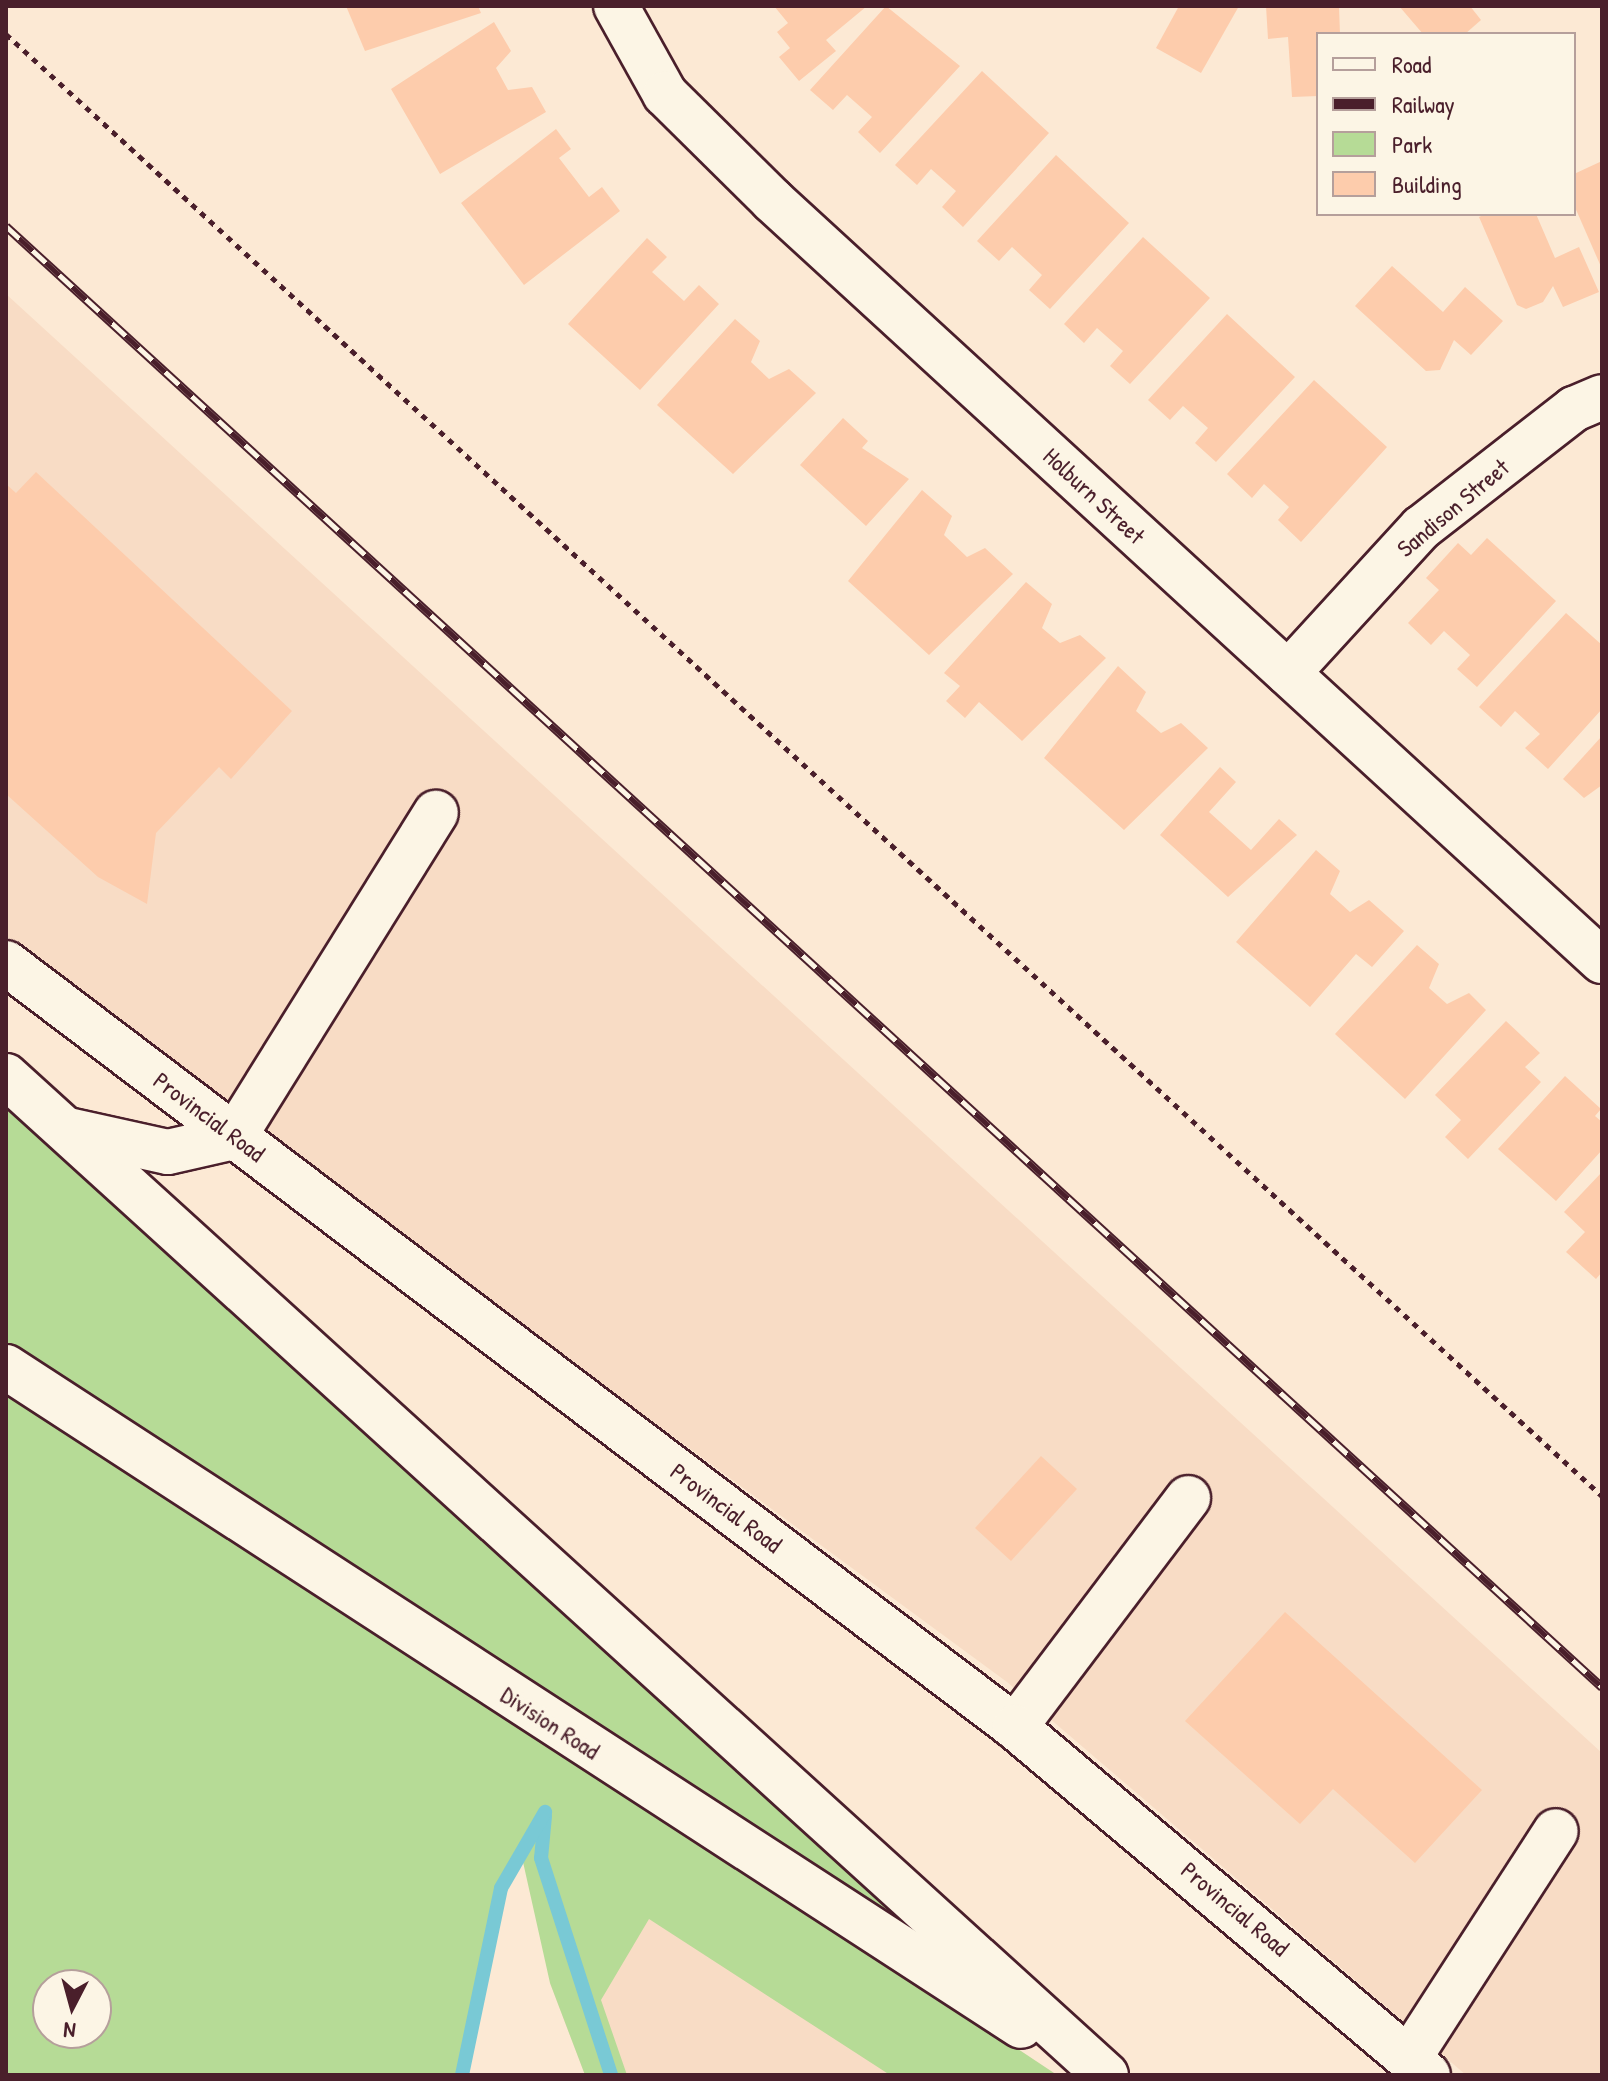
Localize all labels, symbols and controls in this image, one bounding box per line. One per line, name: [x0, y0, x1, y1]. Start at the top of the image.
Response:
legend: [1316, 32, 1576, 216]
text: Road: [1392, 48, 1431, 80]
text: Railway: [1392, 88, 1455, 120]
text: Park: [1392, 128, 1432, 160]
text: Building: [1392, 168, 1462, 200]
street label: Holburn Street: [1037, 442, 1151, 550]
street label: Sandison Street: [1391, 453, 1515, 563]
street label: Provincial Road: [148, 1066, 270, 1168]
street label: Provincial Road: [665, 1457, 787, 1559]
street label: Division Road: [495, 1680, 605, 1766]
street label: Provincial Road: [1175, 1856, 1295, 1962]
north arrow: [32, 1969, 112, 2049]
text: N: [62, 2015, 77, 2046]

